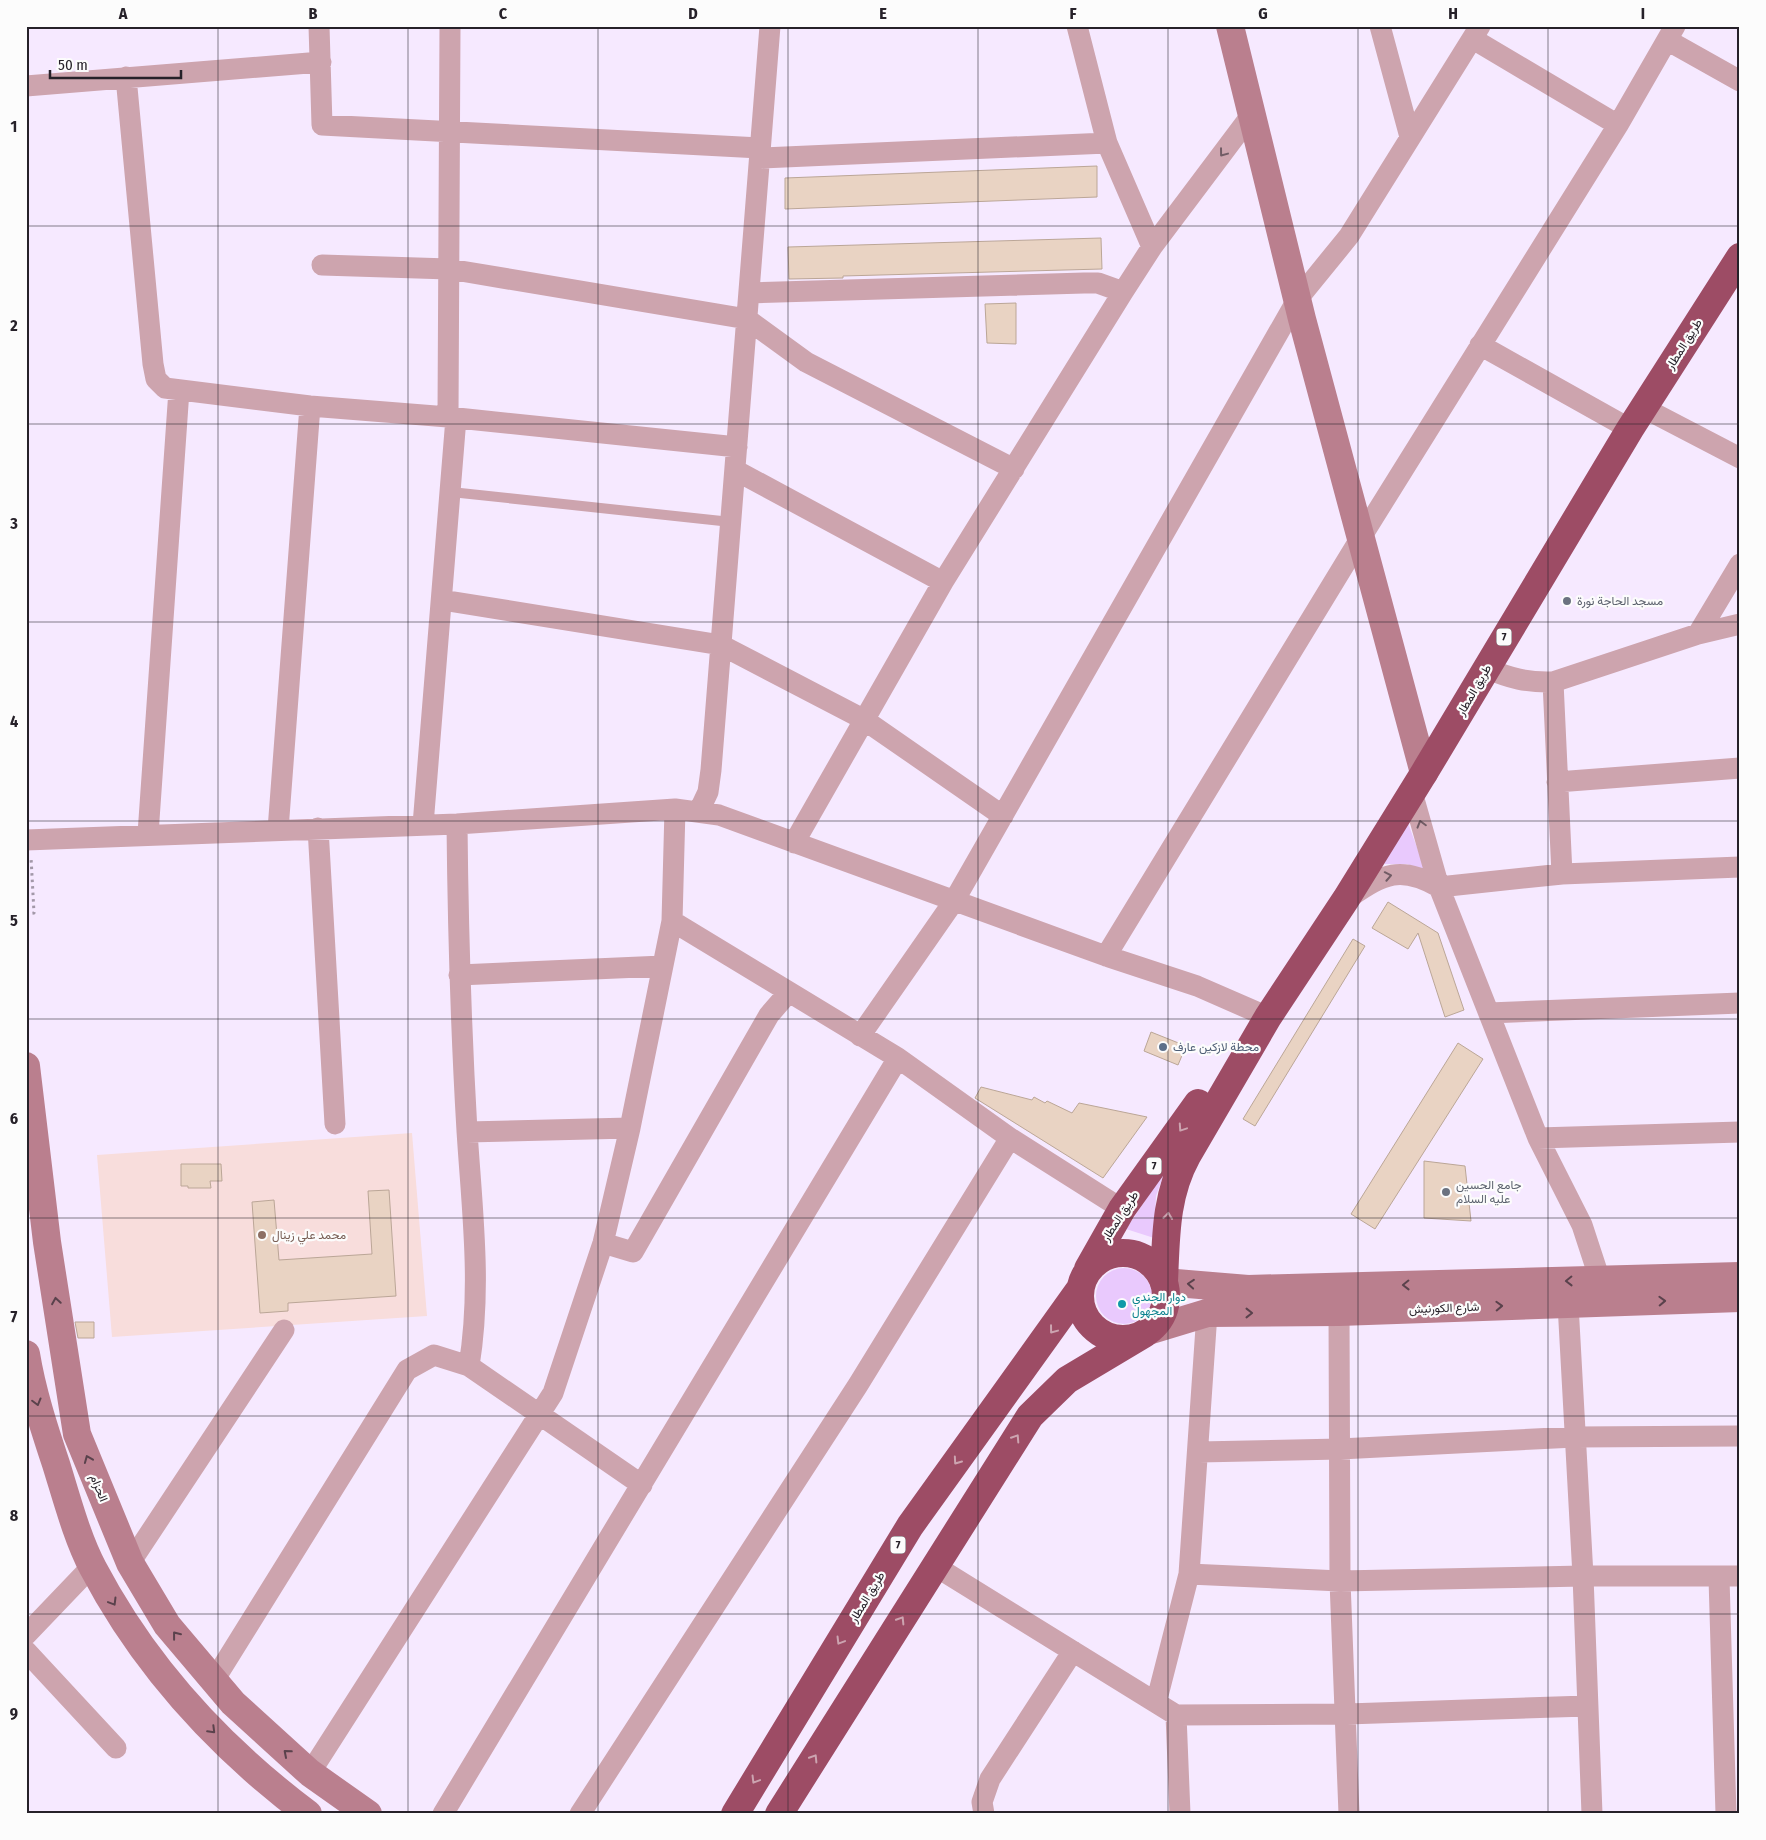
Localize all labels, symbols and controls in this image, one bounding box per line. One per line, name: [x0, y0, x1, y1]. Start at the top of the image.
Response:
text: A: [118, 4, 128, 23]
text: B: [309, 4, 318, 23]
text: C: [499, 4, 508, 23]
text: D: [688, 4, 698, 23]
text: E: [879, 4, 887, 23]
text: F: [1069, 4, 1077, 23]
text: G: [1258, 4, 1268, 23]
text: H: [1448, 4, 1458, 23]
text: I: [1641, 4, 1645, 23]
scale bar: [50, 48, 181, 80]
text: 50 m: [58, 56, 88, 74]
text: 1: [11, 117, 17, 136]
one-way arrow: [1220, 147, 1228, 156]
text: 2: [9, 316, 18, 335]
street label: طريق المطار: [1663, 316, 1706, 373]
text: 3: [9, 514, 18, 533]
place label: مسجد الحاجة نورة: [1577, 594, 1663, 609]
marker: مسجد الحاجة نورة: [1561, 595, 1573, 607]
road number: 7: [1496, 628, 1512, 646]
street label: طريق المطار: [1453, 662, 1495, 719]
text: 4: [10, 712, 18, 731]
one-way arrow: [1416, 820, 1426, 828]
one-way arrow: [1384, 872, 1393, 882]
text: 5: [10, 911, 18, 930]
place label: محطة لازكين عارف: [1173, 1040, 1259, 1055]
marker: محطة لازكين عارف: [1157, 1041, 1169, 1053]
text: 6: [10, 1109, 18, 1128]
one-way arrow: [1178, 1123, 1188, 1132]
road number: 7: [1146, 1158, 1162, 1174]
place label: جامع الحسين عليه السلام: [1456, 1178, 1522, 1207]
marker: جامع الحسين عليه السلام: [1440, 1186, 1452, 1198]
street label: طريق المطار: [1098, 1188, 1142, 1245]
one-way arrow: [1162, 1212, 1173, 1220]
place label: محمد علي زينال: [272, 1228, 346, 1245]
marker: محمد علي زينال: [256, 1229, 268, 1241]
one-way arrow: [1564, 1276, 1572, 1286]
one-way arrow: [1187, 1279, 1195, 1290]
one-way arrow: [1402, 1280, 1410, 1290]
place label: دوار الجندي المجهول: [1132, 1290, 1186, 1319]
one-way arrow: [1658, 1295, 1666, 1306]
one-way arrow: [51, 1296, 62, 1304]
marker: دوار الجندي المجهول: [1116, 1298, 1128, 1310]
street label: شارع الكورنيش: [1408, 1300, 1480, 1318]
one-way arrow: [1496, 1301, 1504, 1312]
text: 7: [11, 1307, 18, 1326]
one-way arrow: [1246, 1308, 1254, 1318]
one-way arrow: [1050, 1324, 1059, 1334]
one-way arrow: [31, 1397, 42, 1406]
one-way arrow: [1010, 1435, 1019, 1444]
one-way arrow: [83, 1455, 94, 1464]
one-way arrow: [954, 1455, 963, 1464]
street label: الحزام: [86, 1472, 111, 1504]
text: 8: [10, 1506, 19, 1525]
road number: 7: [890, 1536, 906, 1554]
street label: طريق المطار: [846, 1569, 889, 1626]
one-way arrow: [106, 1596, 116, 1605]
one-way arrow: [894, 1616, 904, 1625]
one-way arrow: [173, 1632, 181, 1641]
one-way arrow: [837, 1635, 846, 1644]
text: 9: [10, 1704, 18, 1723]
one-way arrow: [206, 1724, 215, 1733]
one-way arrow: [283, 1750, 292, 1759]
one-way arrow: [808, 1754, 818, 1763]
one-way arrow: [752, 1774, 762, 1783]

